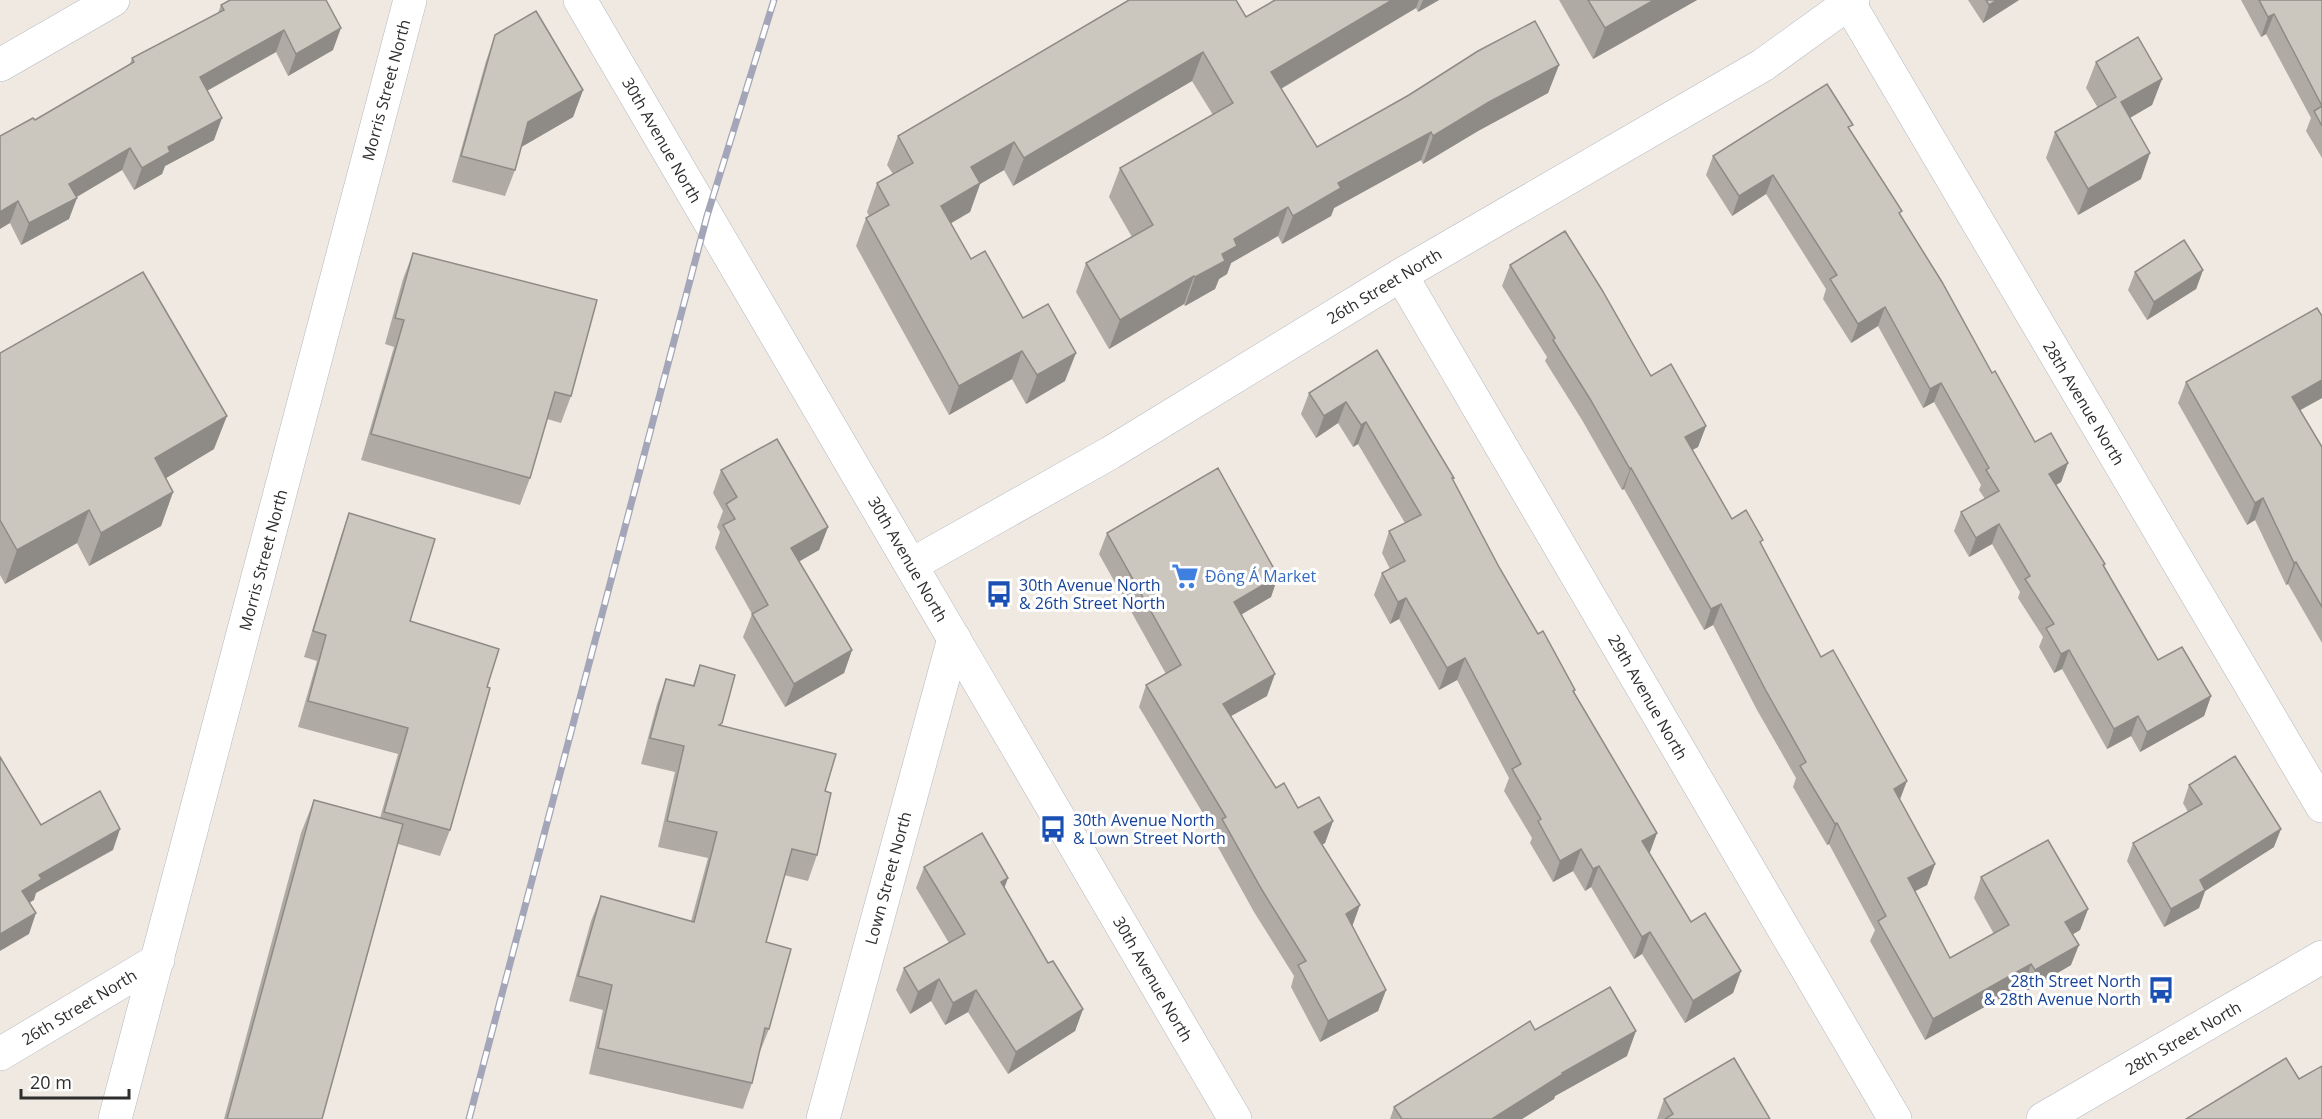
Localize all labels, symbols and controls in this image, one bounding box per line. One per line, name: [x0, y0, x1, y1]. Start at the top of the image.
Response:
street label: Morris Street North: [357, 17, 415, 163]
street label: 30th Avenue North: [617, 73, 707, 207]
street label: 26th Street North: [1322, 243, 1446, 329]
street label: 28th Avenue North: [2038, 337, 2130, 469]
street label: Morris Street North: [234, 487, 292, 633]
street label: 30th Avenue North: [863, 492, 953, 626]
supermarket icon: Đông Á Market: [1170, 561, 1200, 591]
place label: Đông Á Market: [1205, 565, 1316, 587]
place label: 30th Avenue North & 26th Street North: [1019, 574, 1165, 614]
bus stop icon: 30th Avenue North & 26th Street North: [984, 579, 1014, 609]
street label: 29th Avenue North: [1603, 630, 1693, 764]
street label: Lown Street North: [860, 809, 916, 947]
place label: 30th Avenue North & Lown Street North: [1073, 809, 1226, 849]
bus stop icon: 30th Avenue North & Lown Street North: [1038, 814, 1068, 844]
street label: 30th Avenue North: [1108, 912, 1198, 1046]
street label: 26th Street North: [17, 964, 141, 1050]
place label: 28th Street North & 28th Avenue North: [1984, 970, 2141, 1010]
bus stop icon: 28th Street North & 28th Avenue North: [2146, 975, 2176, 1005]
street label: 28th Street North: [2121, 996, 2245, 1080]
scale bar: [21, 1062, 129, 1100]
text: 20 m: [30, 1070, 72, 1094]

